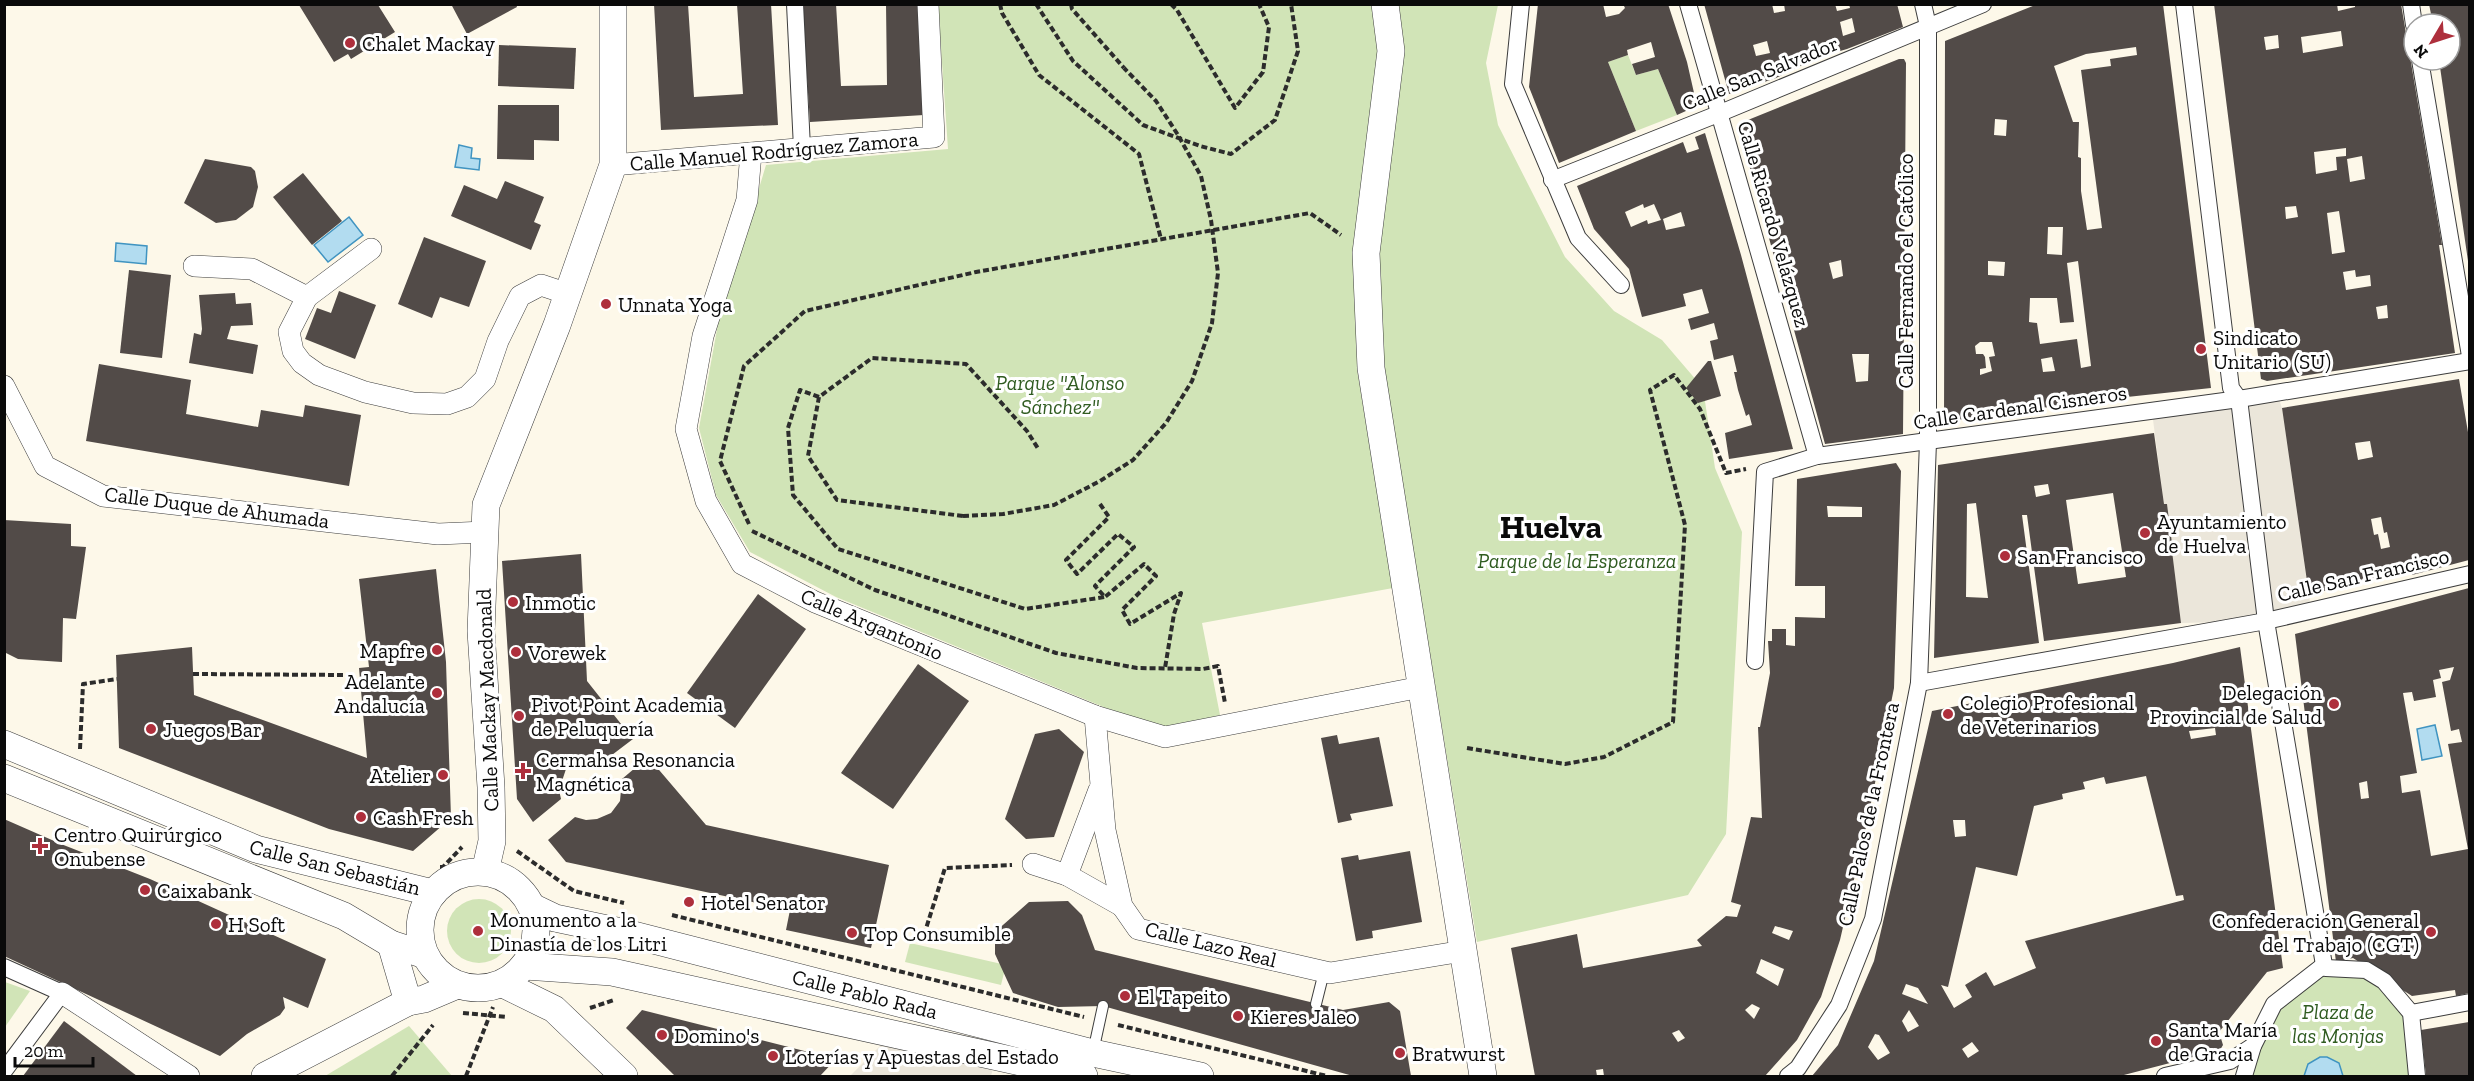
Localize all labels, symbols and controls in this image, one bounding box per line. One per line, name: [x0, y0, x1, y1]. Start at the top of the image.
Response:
north arrow: [2402, 12, 2462, 72]
street label: Calle San Salvador: [1678, 30, 1842, 116]
place label: Chalet Mackay: [362, 31, 495, 56]
marker: Chalet Mackay: [343, 36, 357, 50]
text: N: [2410, 40, 2432, 62]
street label: Calle Ricardo Velázquez: [1733, 118, 1816, 330]
street label: Calle Manuel Rodríguez Zamora: [629, 126, 919, 176]
street label: Calle Fernando el Católico: [1893, 153, 1918, 389]
place label: Unnata Yoga: [618, 292, 732, 317]
marker: Unnata Yoga: [599, 297, 613, 311]
place label: Sindicato Unitario (SU): [2213, 325, 2331, 374]
marker: Sindicato Unitario (SU): [2194, 342, 2208, 356]
park label: Parque "Alonso Sánchez": [995, 370, 1125, 419]
street label: Calle Cardenal Cisneros: [1912, 380, 2128, 434]
street label: Calle Duque de Ahumada: [103, 481, 331, 533]
district label: Huelva: [1500, 507, 1603, 546]
place label: Ayuntamiento de Huelva: [2157, 509, 2287, 558]
marker: Ayuntamiento de Huelva: [2138, 526, 2152, 540]
street label: Calle San Francisco: [2275, 543, 2451, 607]
place label: San Francisco: [2017, 544, 2143, 569]
park label: Parque de la Esperanza: [1478, 548, 1676, 573]
marker: San Francisco: [1998, 549, 2012, 563]
street label: Calle Argantonio: [797, 583, 947, 665]
street label: Calle Mackay Macdonald: [471, 588, 503, 812]
place label: Inmotic: [525, 590, 596, 615]
marker: Inmotic: [506, 595, 520, 609]
place label: Mapfre: [360, 638, 425, 663]
place label: Vorewek: [527, 640, 606, 665]
marker: Mapfre: [430, 643, 444, 657]
marker: Vorewek: [509, 645, 523, 659]
place label: Adelante Andalucía: [335, 669, 425, 718]
place label: Delegación Provincial de Salud: [2150, 680, 2322, 729]
marker: Adelante Andalucía: [430, 686, 444, 700]
place label: Colegio Profesional de Veterinarios: [1960, 690, 2135, 739]
place label: Pivot Point Academia de Peluquería: [531, 692, 723, 741]
marker: Delegación Provincial de Salud: [2327, 697, 2341, 711]
street label: Calle Palos de la Frontera: [1832, 700, 1904, 928]
marker: Colegio Profesional de Veterinarios: [1941, 707, 1955, 721]
marker: Pivot Point Academia de Peluquería: [512, 709, 526, 723]
place label: Juegos Bar: [163, 717, 262, 742]
marker: Juegos Bar: [144, 722, 158, 736]
place label: Cermahsa Resonancia Magnética: [536, 747, 735, 796]
marker: Cermahsa Resonancia Magnética: [514, 762, 532, 780]
place label: Atelier: [370, 763, 431, 788]
marker: Atelier: [436, 768, 450, 782]
place label: Cash Fresh: [373, 805, 474, 830]
marker: Cash Fresh: [354, 810, 368, 824]
place label: Centro Quirúrgico Onubense: [54, 822, 222, 871]
street label: Calle San Sebastián: [247, 834, 423, 900]
marker: Centro Quirúrgico Onubense: [31, 837, 49, 855]
place label: Caixabank: [157, 878, 252, 903]
marker: Caixabank: [138, 883, 152, 897]
place label: Hotel Senator: [701, 890, 826, 915]
marker: Hotel Senator: [682, 895, 696, 909]
place label: Monumento a la Dinastía de los Litri: [490, 907, 667, 956]
place label: Confederación General del Trabajo (CGT): [2212, 908, 2419, 958]
place label: H Soft: [228, 912, 285, 937]
street label: Calle Lazo Real: [1143, 916, 1280, 973]
marker: H Soft: [209, 917, 223, 931]
place label: Top Consumible: [864, 921, 1011, 946]
marker: Monumento a la Dinastía de los Litri: [471, 924, 485, 938]
marker: Confederación General del Trabajo (CGT): [2424, 925, 2438, 939]
marker: Top Consumible: [845, 926, 859, 940]
street label: Calle Pablo Rada: [790, 964, 940, 1024]
place label: El Tapeito: [1137, 984, 1228, 1009]
marker: El Tapeito: [1118, 989, 1132, 1003]
park label: Plaza de las Monjas: [2292, 999, 2384, 1048]
place label: Kieres Jaleo: [1250, 1004, 1357, 1029]
marker: Kieres Jaleo: [1231, 1009, 1245, 1023]
place label: Santa María de Gracia: [2168, 1017, 2277, 1066]
place label: Domino's: [674, 1023, 759, 1048]
marker: Domino's: [655, 1028, 669, 1042]
scale bar: [15, 1030, 93, 1068]
marker: Santa María de Gracia: [2149, 1034, 2163, 1048]
text: 20 m: [24, 1040, 64, 1062]
place label: Bratwurst: [1412, 1041, 1505, 1066]
place label: Loterías y Apuestas del Estado: [785, 1044, 1059, 1069]
marker: Bratwurst: [1393, 1046, 1407, 1060]
marker: Loterías y Apuestas del Estado: [766, 1049, 780, 1063]

